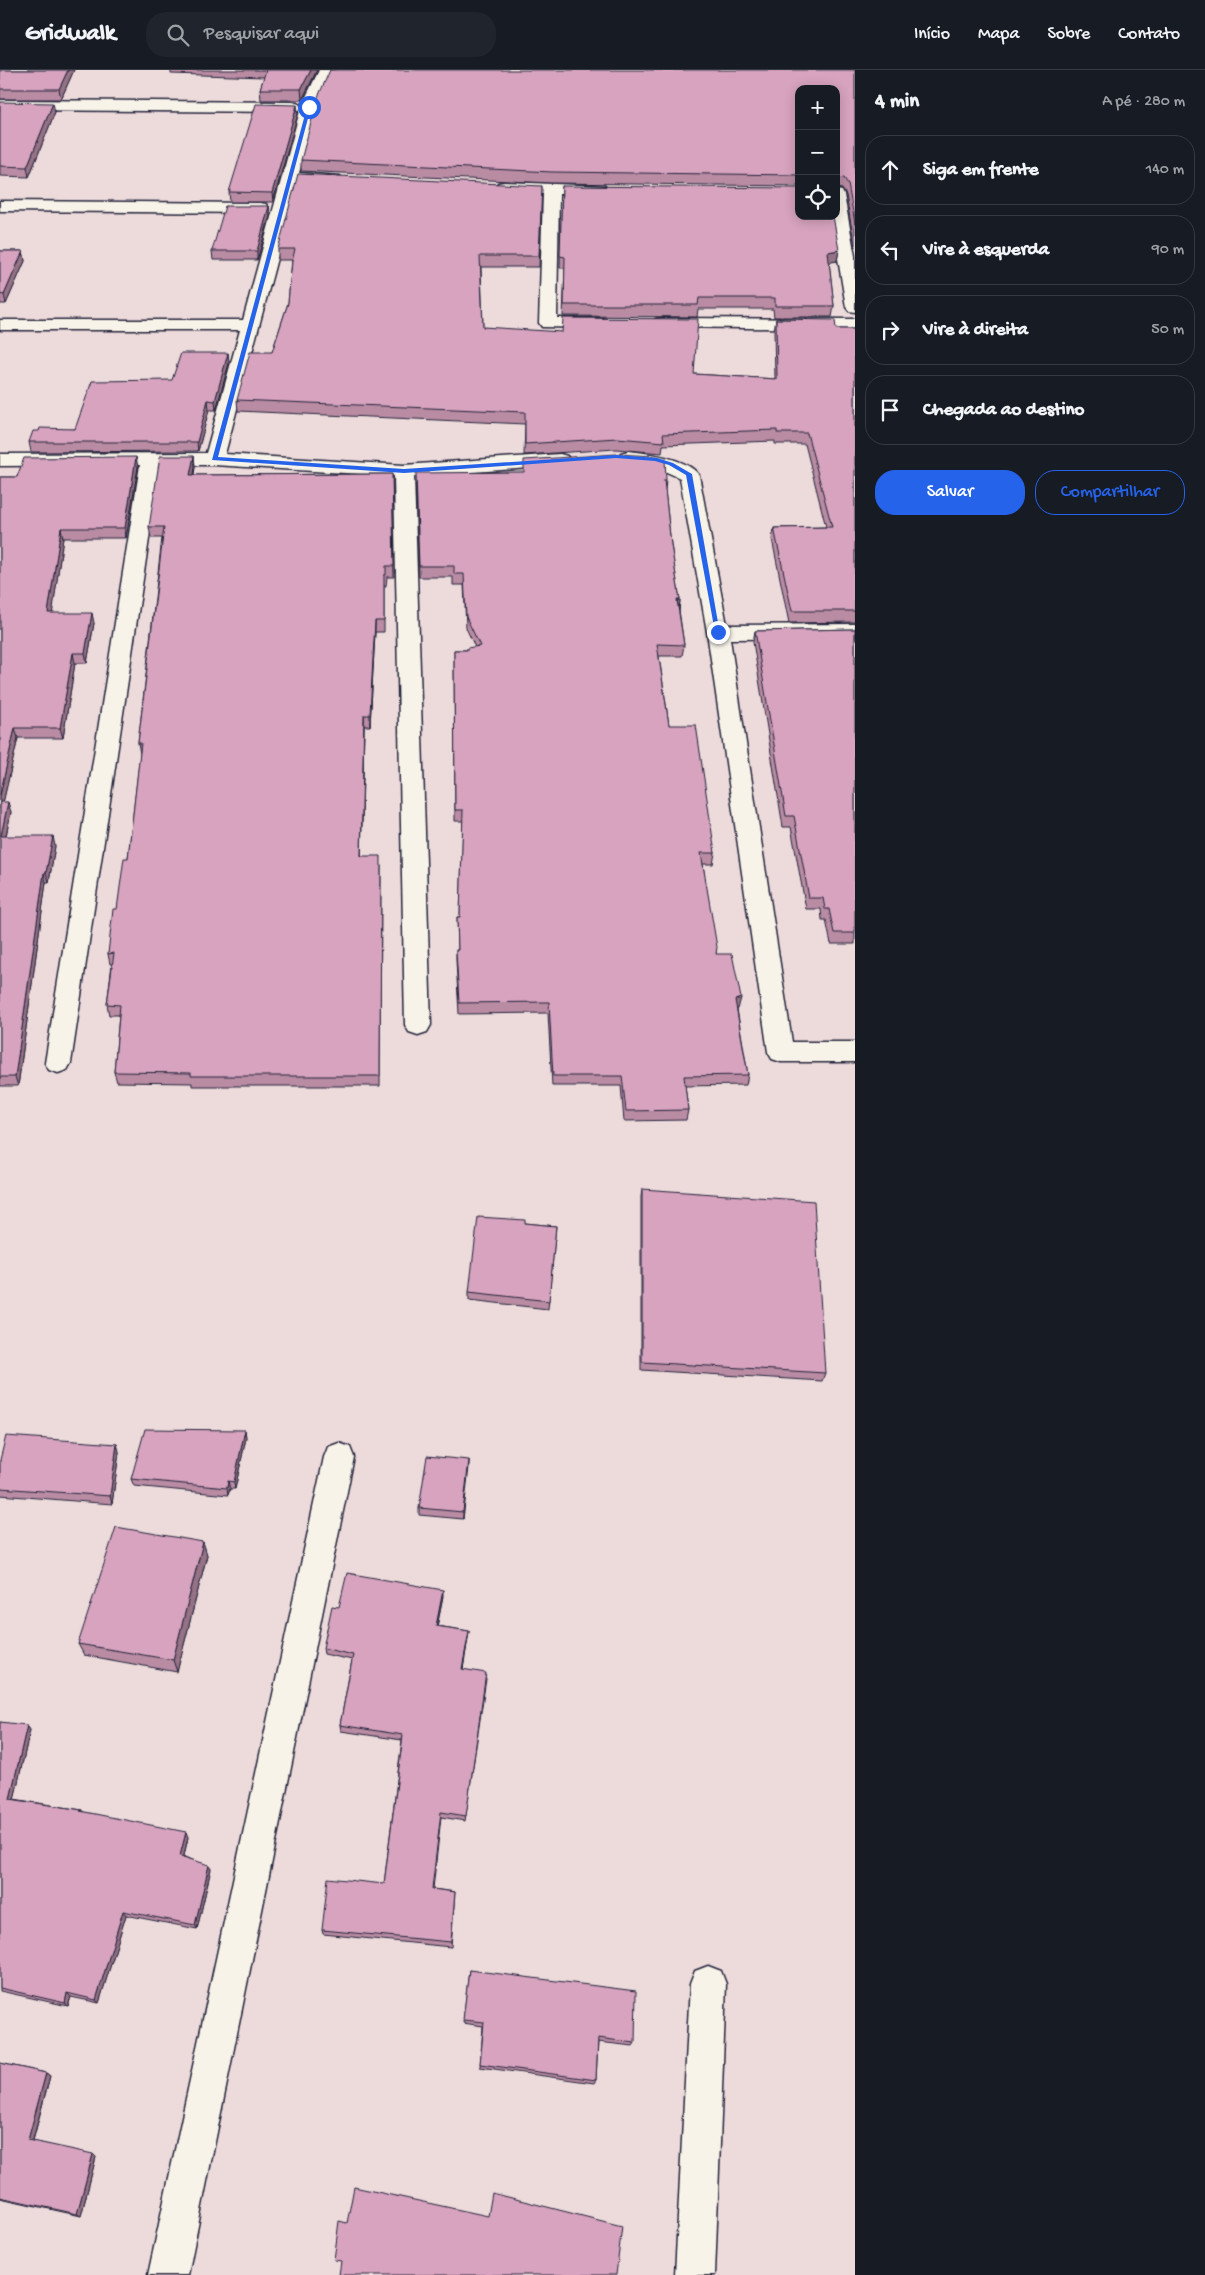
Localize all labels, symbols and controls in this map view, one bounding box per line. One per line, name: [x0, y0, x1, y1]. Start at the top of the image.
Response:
search box: [146, 12, 496, 57]
text: Gridwalk: [25, 20, 116, 49]
icon: search: [164, 21, 192, 49]
text: Pesquisar aqui: [204, 23, 319, 46]
text: Início: [914, 24, 950, 45]
text: Mapa: [978, 24, 1019, 45]
text: Sobre: [1047, 24, 1090, 45]
text: Contato: [1118, 24, 1180, 45]
map controls: [795, 85, 840, 220]
button: +: [795, 85, 840, 130]
text: 4 min: [875, 90, 919, 115]
text: A pé · 280 m: [1102, 93, 1185, 112]
route start: [298, 96, 321, 119]
button: −: [795, 130, 840, 175]
icon: ahead: [876, 156, 904, 184]
text: Siga em frente: [923, 159, 1039, 182]
text: 140 m: [1146, 161, 1184, 180]
button: locate: [795, 175, 840, 220]
icon: left: [876, 236, 904, 264]
text: Vire à esquerda: [923, 239, 1049, 262]
text: 90 m: [1152, 241, 1184, 260]
icon: right: [876, 316, 904, 344]
text: Vire à direita: [923, 319, 1028, 342]
text: 50 m: [1151, 321, 1184, 340]
icon: arrive: [876, 396, 904, 424]
text: Chegada ao destino: [923, 399, 1084, 422]
button: Salvar: [875, 470, 1025, 515]
button: Compartilhar: [1035, 470, 1185, 515]
route end: [707, 621, 730, 644]

